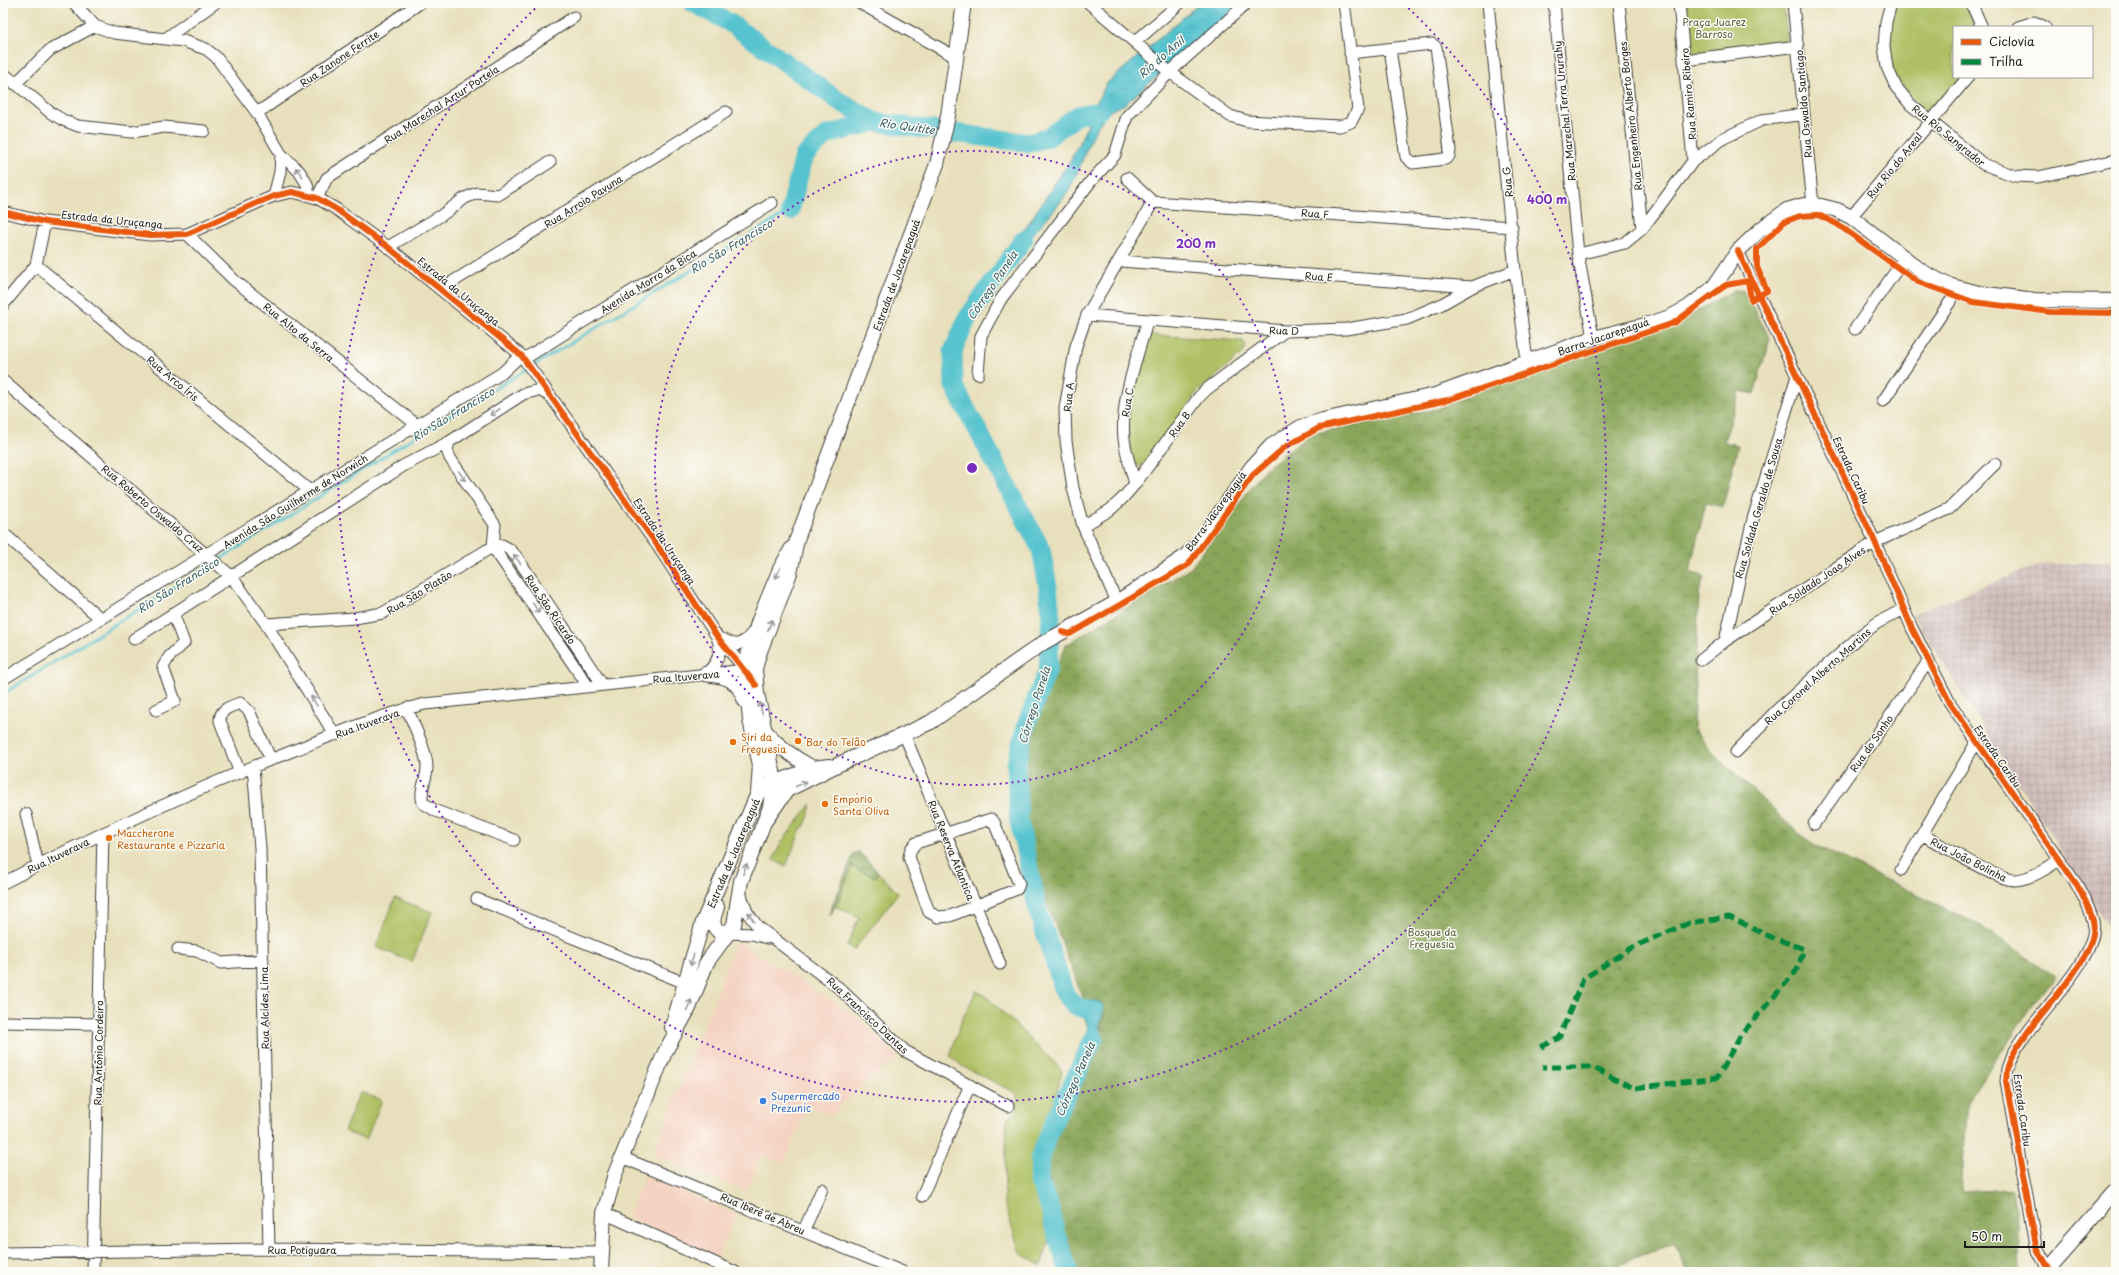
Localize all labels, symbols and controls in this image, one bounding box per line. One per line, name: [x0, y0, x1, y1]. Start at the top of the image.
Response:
park label: Praça Juarez Barroso: [1682, 14, 1746, 41]
street label: Rua Zanone Ferrite: [297, 26, 381, 90]
legend: [1953, 26, 2093, 78]
water label: Rio do Anil: [1134, 31, 1189, 82]
text: Ciclovia: [1989, 32, 2035, 50]
street label: Rua Marechal Terra Ururahy: [1549, 40, 1580, 182]
street label: Rua Engenheiro Alberto Borges: [1615, 40, 1645, 191]
street label: Rua Ramiro Ribeiro: [1676, 47, 1699, 141]
street label: Rua Oswaldo Santiago: [1791, 49, 1815, 159]
text: Trilha: [1989, 52, 2023, 70]
street label: Rua Marechal Artur Portela: [381, 61, 501, 147]
street label: Rua Rio Sangrador: [1909, 101, 1989, 170]
water label: Rio Quitite: [878, 114, 937, 138]
street label: Rua Rio do Areal: [1863, 129, 1926, 201]
street label: Rua G: [1498, 166, 1516, 198]
one-way arrow: [295, 167, 304, 177]
street label: Rua Arroio Pavuna: [541, 170, 626, 231]
text: 400 m: [1527, 190, 1567, 208]
street label: Rua F: [1301, 205, 1330, 221]
street label: Estrada da Uruçanga: [60, 206, 164, 232]
water label: Rio São Francisco: [687, 214, 776, 277]
street label: Estrada de Jacarepaguá: [869, 216, 924, 333]
text: 200 m: [1176, 234, 1216, 252]
street label: Avenida Morro da Bica: [597, 245, 700, 317]
water label: Córrego Panela: [963, 246, 1022, 323]
street label: Estrada da Uruçanga: [415, 253, 504, 329]
street label: Rua E: [1304, 268, 1334, 284]
street label: Rua Alto da Serra: [260, 299, 338, 366]
street label: Barra-Jacarepaguá: [1555, 313, 1651, 359]
street label: Rua D: [1269, 322, 1299, 338]
street label: Rua Arco Íris: [144, 352, 203, 405]
street label: Rua A: [1059, 381, 1077, 413]
water label: Rio São Francisco: [409, 382, 498, 445]
street label: Rua C: [1117, 386, 1137, 418]
one-way arrow: [490, 408, 501, 416]
street label: Rua B: [1165, 408, 1194, 440]
street label: Estrada Caribu: [1830, 434, 1874, 506]
street label: Rua Soldado Geraldo de Sousa: [1731, 435, 1786, 580]
street label: Avenida São Guilherme de Norwich: [220, 450, 370, 552]
street label: Rua Roberto Oswaldo Cruz: [99, 461, 208, 555]
centre of rings: [965, 461, 979, 475]
street label: Barra-Jacarepaguá: [1181, 468, 1249, 554]
one-way arrow: [458, 470, 466, 481]
street label: Estrada da Uruçanga: [630, 494, 700, 588]
street label: Rua Soldado Joao Alves: [1766, 542, 1869, 618]
water label: Rio São Francisco: [134, 553, 223, 617]
one-way arrow: [513, 554, 521, 565]
street label: Rua São Platão: [383, 566, 455, 618]
one-way arrow: [774, 567, 781, 579]
street label: Rua São Ricardo: [522, 571, 580, 647]
one-way arrow: [532, 603, 540, 614]
one-way arrow: [766, 619, 774, 631]
street label: Rua Coronel Alberto Martins: [1760, 624, 1874, 728]
water label: Córrego Panela: [1014, 663, 1055, 746]
street label: Rua Ituverava: [652, 666, 721, 686]
one-way arrow: [310, 696, 318, 707]
one-way arrow: [756, 702, 764, 715]
street label: Rua Ituverava: [333, 704, 402, 742]
street label: Rua do Sonho: [1846, 711, 1896, 775]
street label: Estrada Caribu: [1971, 722, 2025, 790]
place label: Siri da Freguesia: [741, 729, 787, 756]
place label: Bar do Telão: [806, 734, 866, 749]
marker: Bar do Telão: [793, 736, 803, 746]
marker: Siri da Freguesia: [728, 737, 738, 747]
one-way arrow: [795, 780, 807, 787]
place label: Empório Santa Oliva: [833, 791, 890, 818]
street label: Estrada de Jacarepaguá: [703, 795, 763, 910]
street label: Rua Reserva Atlantica: [925, 798, 979, 903]
marker: Empório Santa Oliva: [820, 799, 830, 809]
place label: Maccherone Restaurante e Pizzaria: [117, 825, 226, 852]
street label: Rua Ituverava: [25, 833, 92, 876]
marker: Maccherone Restaurante e Pizzaria: [104, 833, 114, 843]
street label: Rua João Bolinha: [1928, 833, 2011, 885]
one-way arrow: [742, 863, 750, 875]
one-way arrow: [747, 912, 755, 923]
park label: Bosque da Freguesia: [1408, 924, 1457, 951]
one-way arrow: [688, 953, 696, 966]
street label: Rua Alcides Lima: [256, 966, 272, 1050]
street label: Rua Francisco Dantas: [824, 973, 912, 1057]
street label: Rua Antônio Cordeiro: [90, 1000, 106, 1106]
one-way arrow: [686, 1000, 693, 1012]
water label: Córrego Panela: [1051, 1038, 1100, 1119]
street label: Estrada Caribu: [2010, 1073, 2036, 1147]
place label: Supermercado Prezunic: [771, 1088, 840, 1115]
marker: Supermercado Prezunic: [758, 1096, 768, 1106]
street label: Rua Iberê de Abreu: [718, 1188, 808, 1238]
scale bar: [1965, 1223, 2044, 1249]
text: 50 m: [1971, 1227, 2002, 1245]
street label: Rua Potiguara: [267, 1242, 337, 1257]

